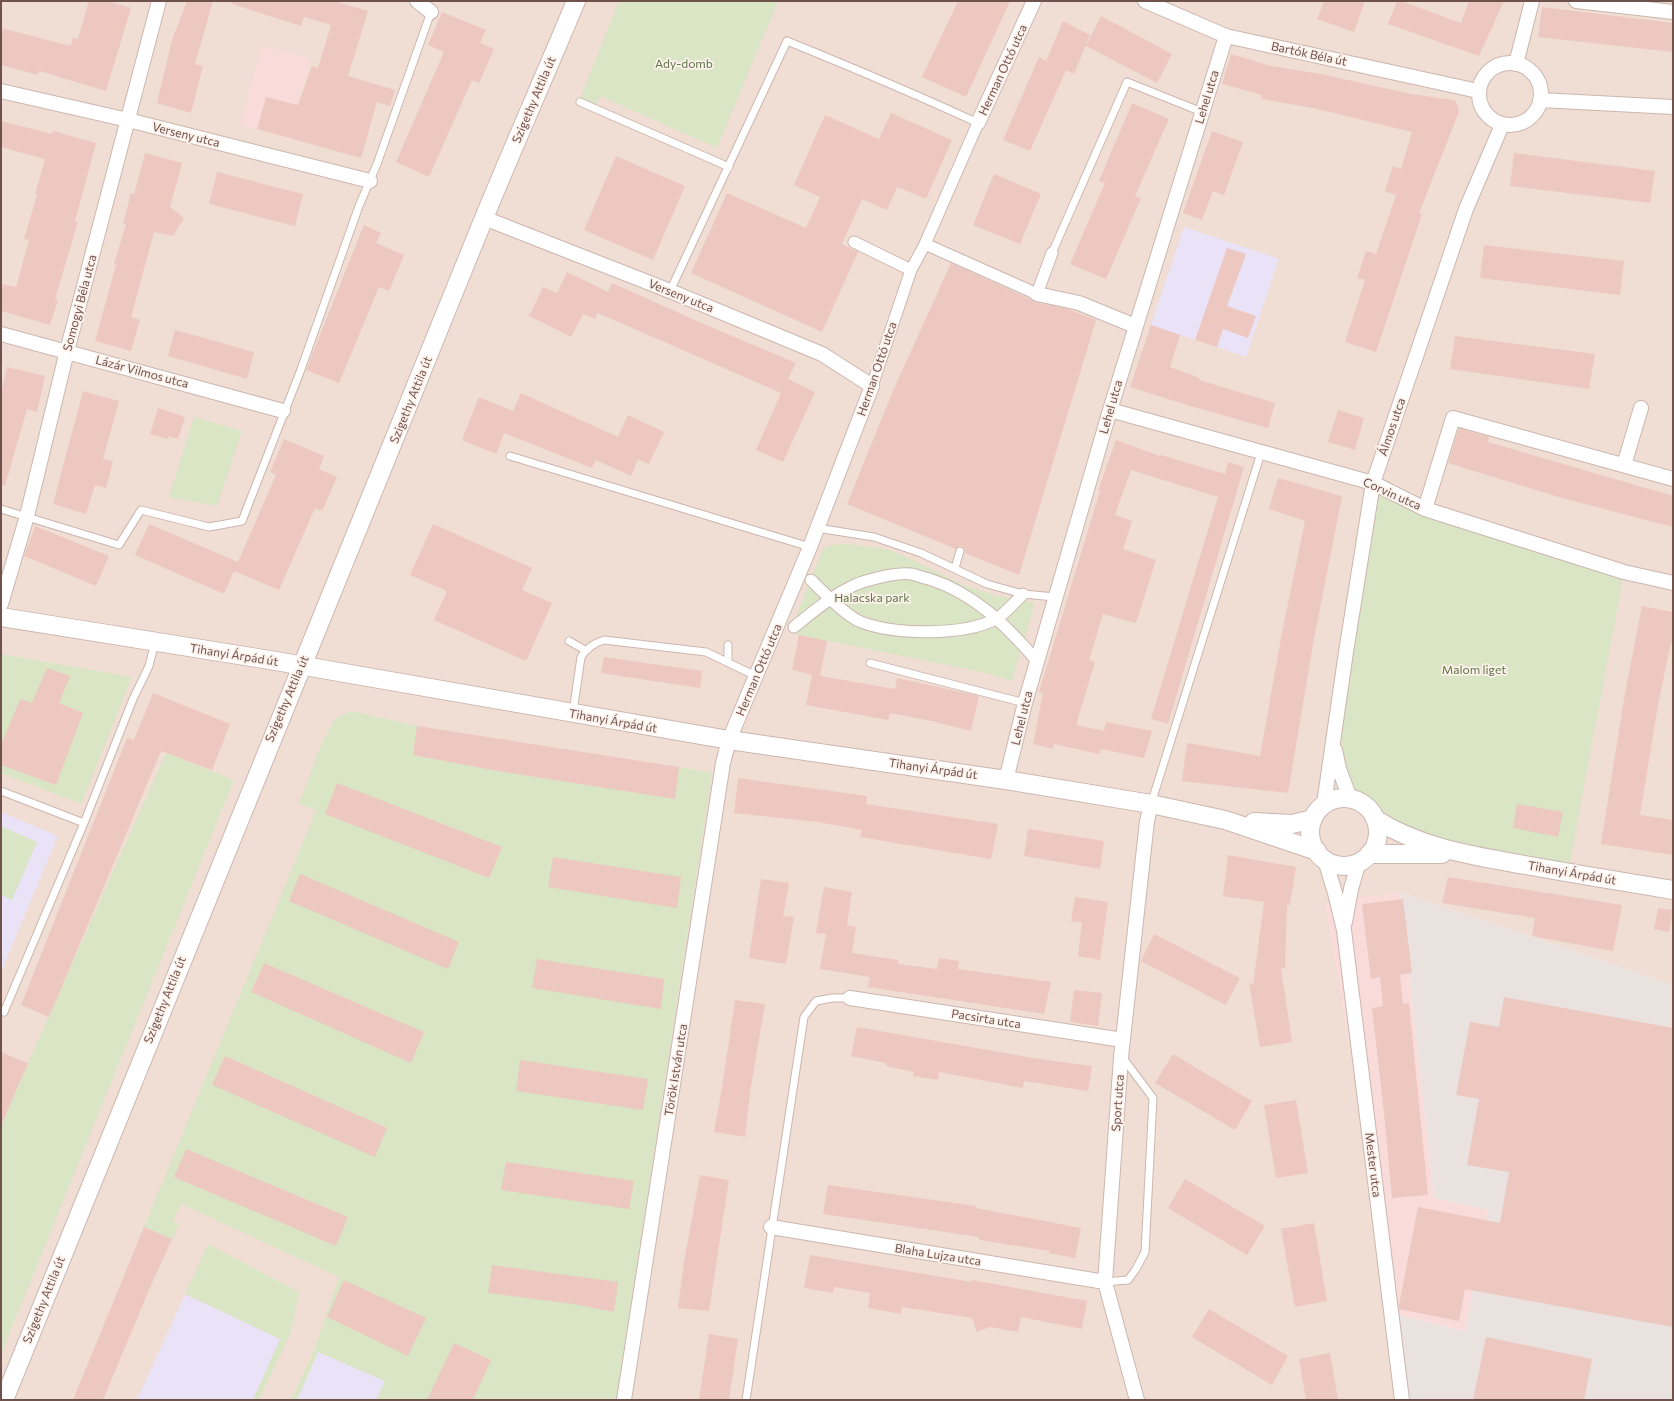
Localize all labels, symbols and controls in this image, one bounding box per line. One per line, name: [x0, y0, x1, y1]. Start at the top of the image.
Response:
street label: Herman Ottó utca: [976, 22, 1030, 118]
street label: Bartók Béla út: [1270, 39, 1348, 69]
street label: Szigethy Attila út: [509, 54, 559, 146]
park label: Ady-domb: [655, 57, 713, 71]
street label: Lehel utca: [1192, 68, 1222, 126]
street label: Verseny utca: [151, 120, 221, 150]
street label: Somogyi Béla utca: [60, 253, 100, 353]
street label: Verseny utca: [646, 276, 716, 316]
street label: Herman Ottó utca: [854, 320, 900, 418]
street label: Lázár Vilmos utca: [94, 353, 190, 391]
street label: Szigethy Attila út: [387, 354, 435, 446]
street label: Lehel utca: [1096, 378, 1126, 436]
street label: Álmos utca: [1375, 396, 1409, 458]
street label: Corvin utca: [1361, 475, 1423, 513]
park label: Halacska park: [834, 591, 910, 605]
street label: Herman Ottó utca: [733, 622, 785, 718]
street label: Tihanyi Árpád út: [189, 641, 279, 669]
street label: Szigethy Attila út: [262, 653, 312, 745]
park label: Malom liget: [1442, 663, 1506, 677]
street label: Lehel utca: [1008, 689, 1036, 747]
street label: Tihanyi Árpád út: [568, 706, 658, 736]
street label: Tihanyi Árpád út: [888, 756, 978, 782]
street label: Tihanyi Árpád út: [1527, 858, 1617, 888]
street label: Szigethy Attila út: [141, 954, 189, 1046]
street label: Pacsirta utca: [950, 1006, 1022, 1032]
street label: Török István utca: [662, 1023, 690, 1117]
street label: Sport utca: [1109, 1074, 1127, 1132]
street label: Mester utca: [1362, 1132, 1384, 1198]
street label: Blaha Lujza utca: [894, 1241, 982, 1269]
street label: Szigethy Attila út: [20, 1254, 68, 1346]

